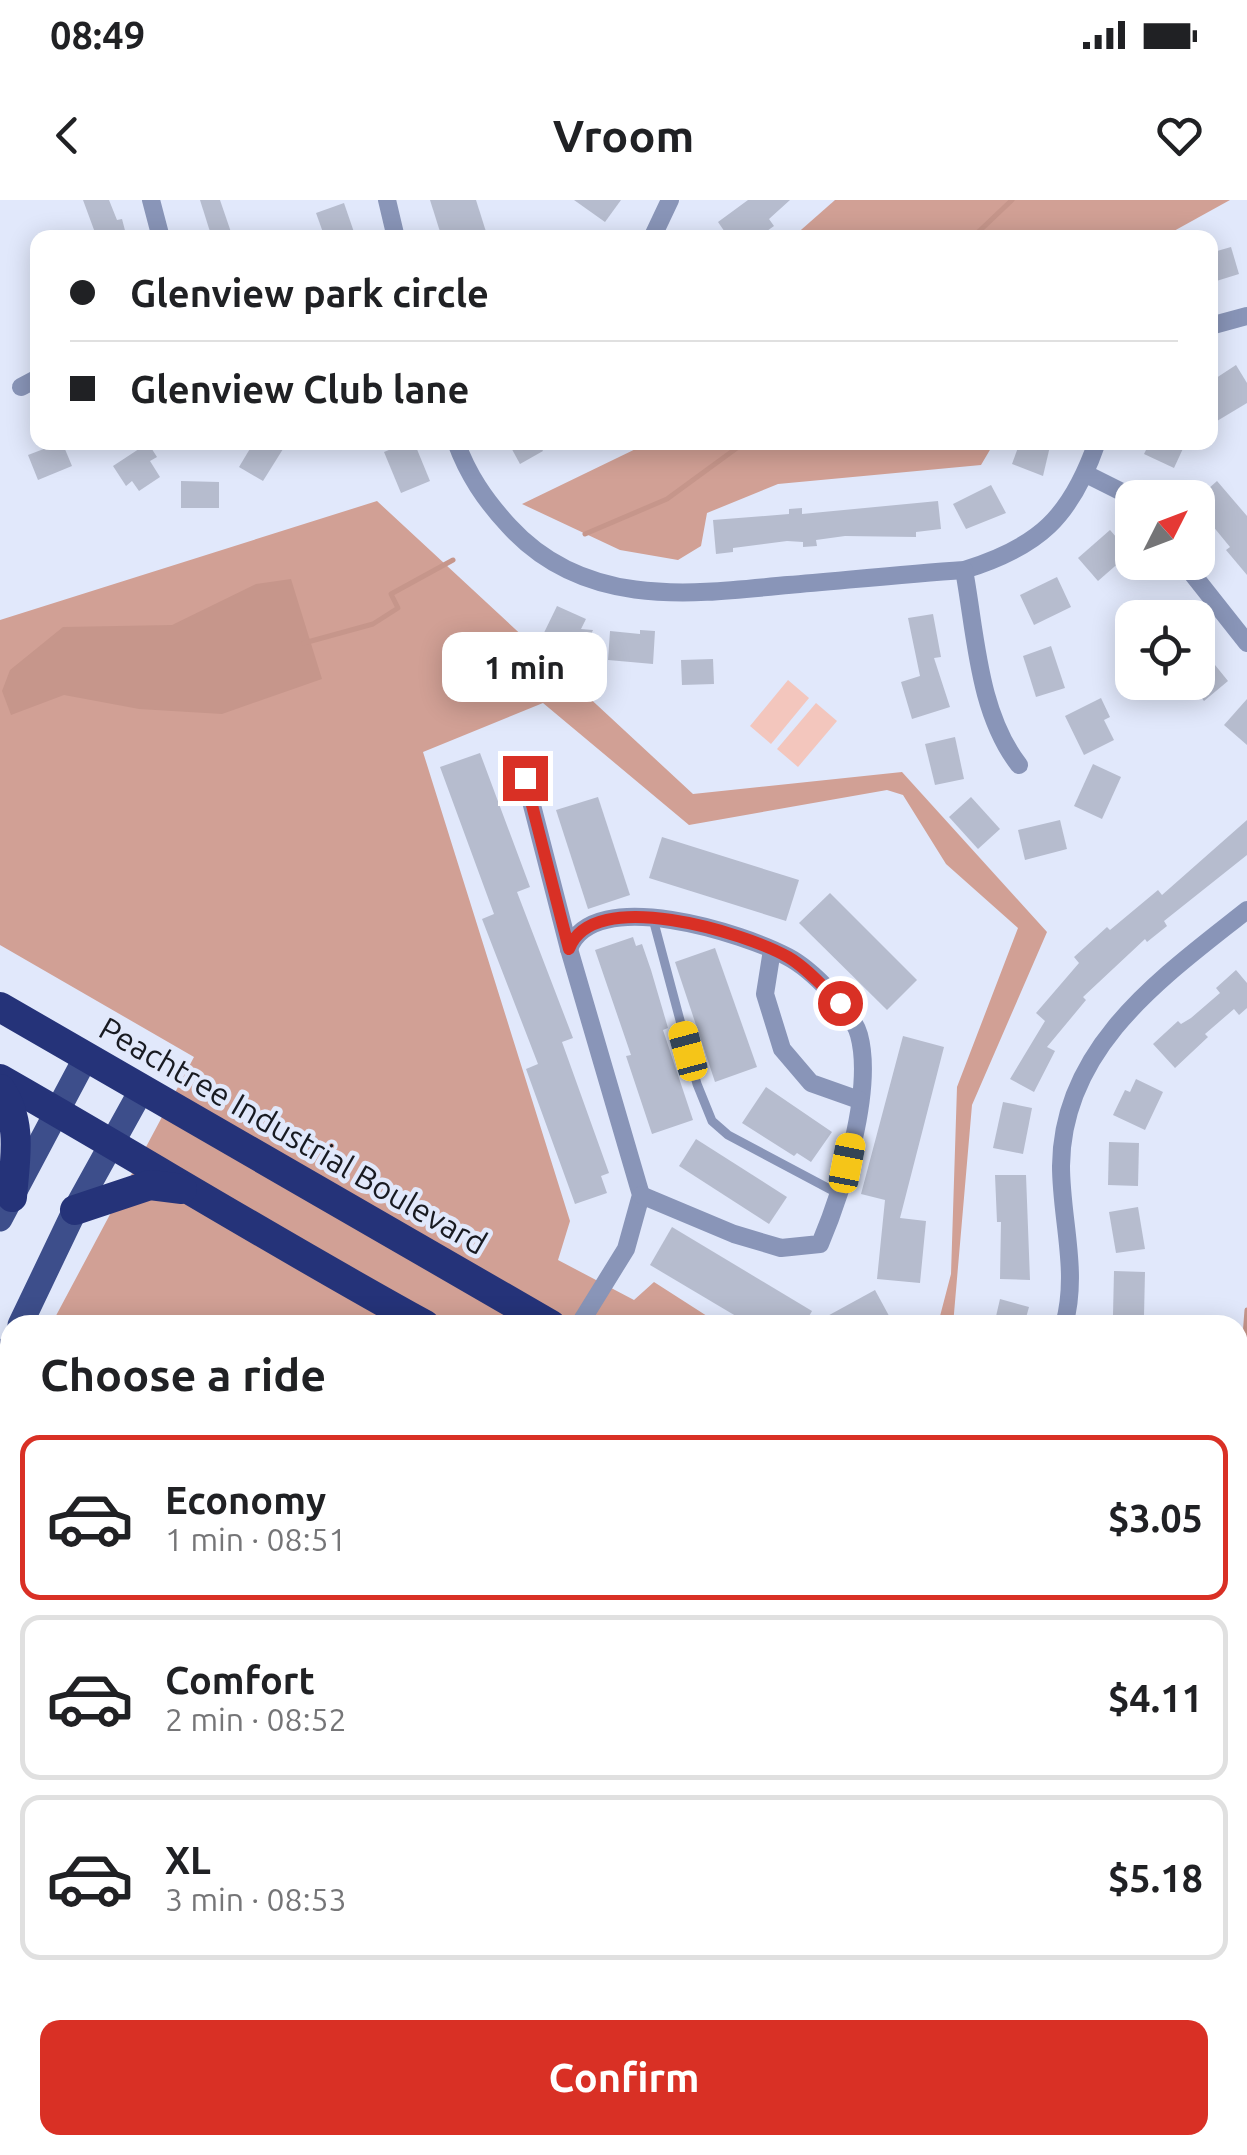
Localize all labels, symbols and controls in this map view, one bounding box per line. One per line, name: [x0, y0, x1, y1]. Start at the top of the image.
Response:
text: 08:49: [50, 14, 145, 56]
icon: back: [40, 108, 95, 163]
icon: heart: [1152, 108, 1207, 163]
text: Vroom: [553, 110, 694, 161]
text: Glenview park circle: [130, 272, 489, 314]
text: Glenview Club lane: [130, 368, 469, 410]
north arrow: [1115, 480, 1215, 580]
map controls: [1115, 480, 1215, 700]
button: locate: [1115, 600, 1215, 700]
callout: 1 min: [442, 633, 608, 703]
text: 1 min: [484, 649, 565, 685]
route end: [503, 756, 548, 801]
route start: [818, 981, 863, 1026]
street label: Peachtree Industrial Boulevard: [93, 1009, 494, 1261]
car: [666, 1018, 710, 1084]
car: [827, 1131, 867, 1195]
text: Choose a ride: [40, 1349, 326, 1400]
icon: car: [45, 1473, 135, 1563]
text: Economy: [165, 1479, 326, 1521]
text: $3.05: [1108, 1497, 1203, 1539]
text: 1 min · 08:51: [165, 1521, 347, 1557]
icon: car: [45, 1653, 135, 1743]
text: Comfort: [165, 1659, 315, 1701]
text: $4.11: [1108, 1677, 1203, 1719]
text: 2 min · 08:52: [165, 1701, 347, 1737]
icon: car: [45, 1833, 135, 1923]
text: XL: [165, 1839, 211, 1881]
text: $5.18: [1108, 1857, 1203, 1899]
text: 3 min · 08:53: [165, 1881, 347, 1917]
button: Confirm: [40, 2020, 1208, 2135]

